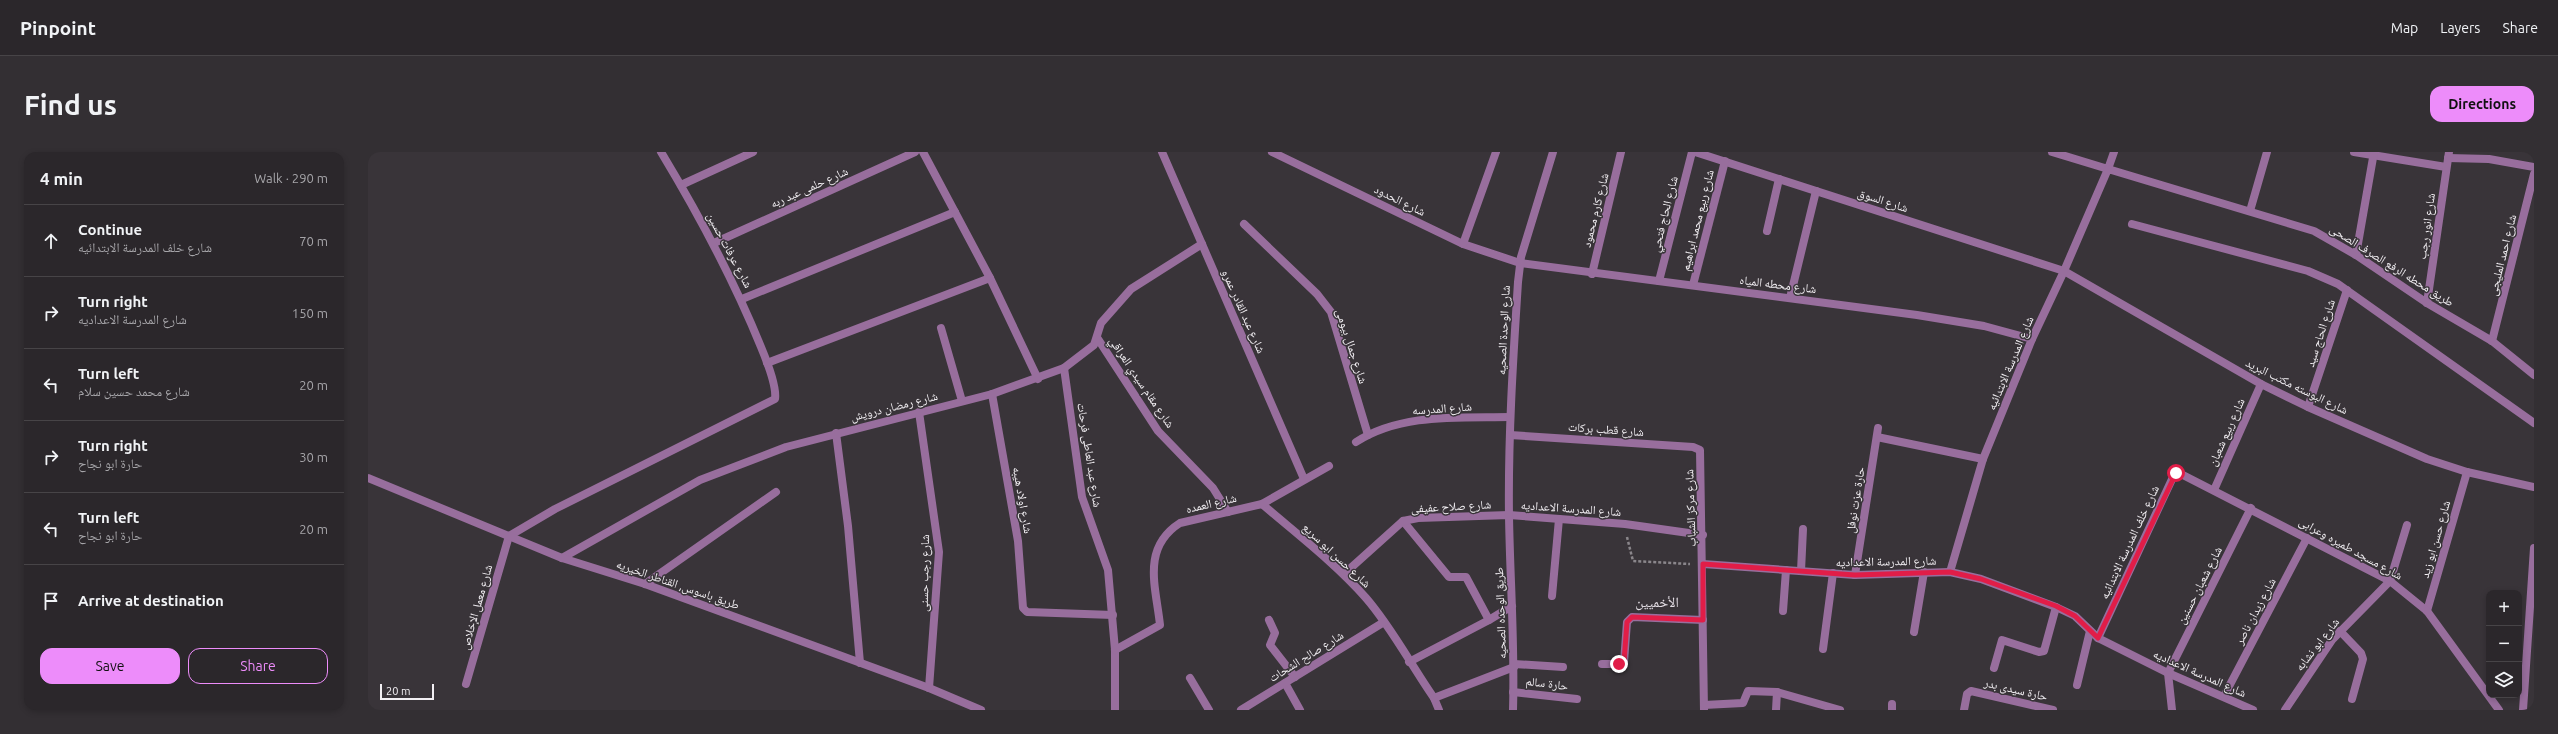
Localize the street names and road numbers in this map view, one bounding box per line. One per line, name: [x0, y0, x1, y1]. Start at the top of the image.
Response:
street label: شارع حلمى عبد ربه: [768, 164, 851, 212]
street label: شارع ربيع محمد ابراهيم: [1678, 168, 1718, 272]
street label: شارع كارم محمود: [1580, 172, 1612, 249]
street label: شارع الحاج فتحي: [1648, 175, 1684, 254]
street label: شارع الحدود: [1371, 182, 1428, 220]
street label: شارع السوق: [1856, 186, 1910, 216]
street label: شارع انور رجب: [2415, 192, 2439, 260]
street label: شارع عرفات حسين: [703, 210, 755, 291]
street label: شارع احمد المليجى: [2486, 213, 2520, 297]
street label: طريق محطه الرفع الصرف الصحى: [2327, 221, 2456, 310]
street label: شارع عبد القادر عمرو: [1218, 267, 1268, 356]
street label: شارع محطه المياه: [1739, 273, 1817, 297]
street label: شارع الوحدة الصحيه: [1494, 285, 1514, 375]
street label: شارع الحاج سيد: [2303, 297, 2339, 369]
street label: شارع جمال بيومى: [1332, 307, 1370, 386]
street label: شارع المدرسة الابتدائيه: [1984, 314, 2038, 413]
street label: شارع مقام سيدي العراقي: [1103, 334, 1177, 432]
street label: شارع البوسته مكتب البريد: [2243, 356, 2350, 418]
street label: شارع رمضان درويش: [849, 389, 940, 425]
street label: شارع ربيع شعبان: [2205, 396, 2249, 469]
street label: شارع المدرسه: [1412, 399, 1472, 419]
street label: شارع عبد العاطى فرحات: [1073, 402, 1105, 509]
street label: شارع قطب بركات: [1567, 420, 1645, 440]
street label: شارع اولاد هيبه: [1009, 466, 1035, 535]
street label: حارة عزت نوفل: [1843, 466, 1868, 534]
street label: شارع مركز الشباب: [1682, 469, 1700, 547]
street label: شارع خلف المدرسة الابتدائيه: [2097, 483, 2163, 602]
street label: شارع العمده: [1184, 491, 1238, 517]
street label: شارع صلاح عفيفى: [1410, 497, 1492, 517]
street label: شارع المدرسة الاعداديه: [1520, 498, 1622, 520]
street label: شارع حسن ابو زيد: [2418, 499, 2454, 580]
street label: شارع مسجد طميره وعرابى: [2296, 514, 2405, 584]
street label: شارع حسن ابو سريع: [1299, 520, 1374, 591]
street label: شارع رجب حسنى: [917, 534, 933, 612]
street label: شارع شعبان حسنين: [2174, 544, 2226, 627]
street label: شارع المدرسة الاعداديه: [1836, 554, 1936, 570]
street label: طريق باسوس, القناطر الخيريه: [614, 557, 741, 613]
street label: شارع معمل الإخلاص: [458, 563, 496, 652]
street label: طريق الوحده الصحيه: [1492, 567, 1509, 659]
street label: شارع زيدان ناصر: [2232, 576, 2280, 648]
street label: شارع ابو نشابه: [2292, 615, 2343, 674]
street label: شارع صالح الشحات: [1267, 628, 1347, 686]
street label: شارع المدرسة الاعداديه: [2151, 647, 2249, 701]
street label: حارة سالم: [1525, 674, 1569, 694]
street label: حارة سيدى بدر: [1982, 675, 2049, 704]

